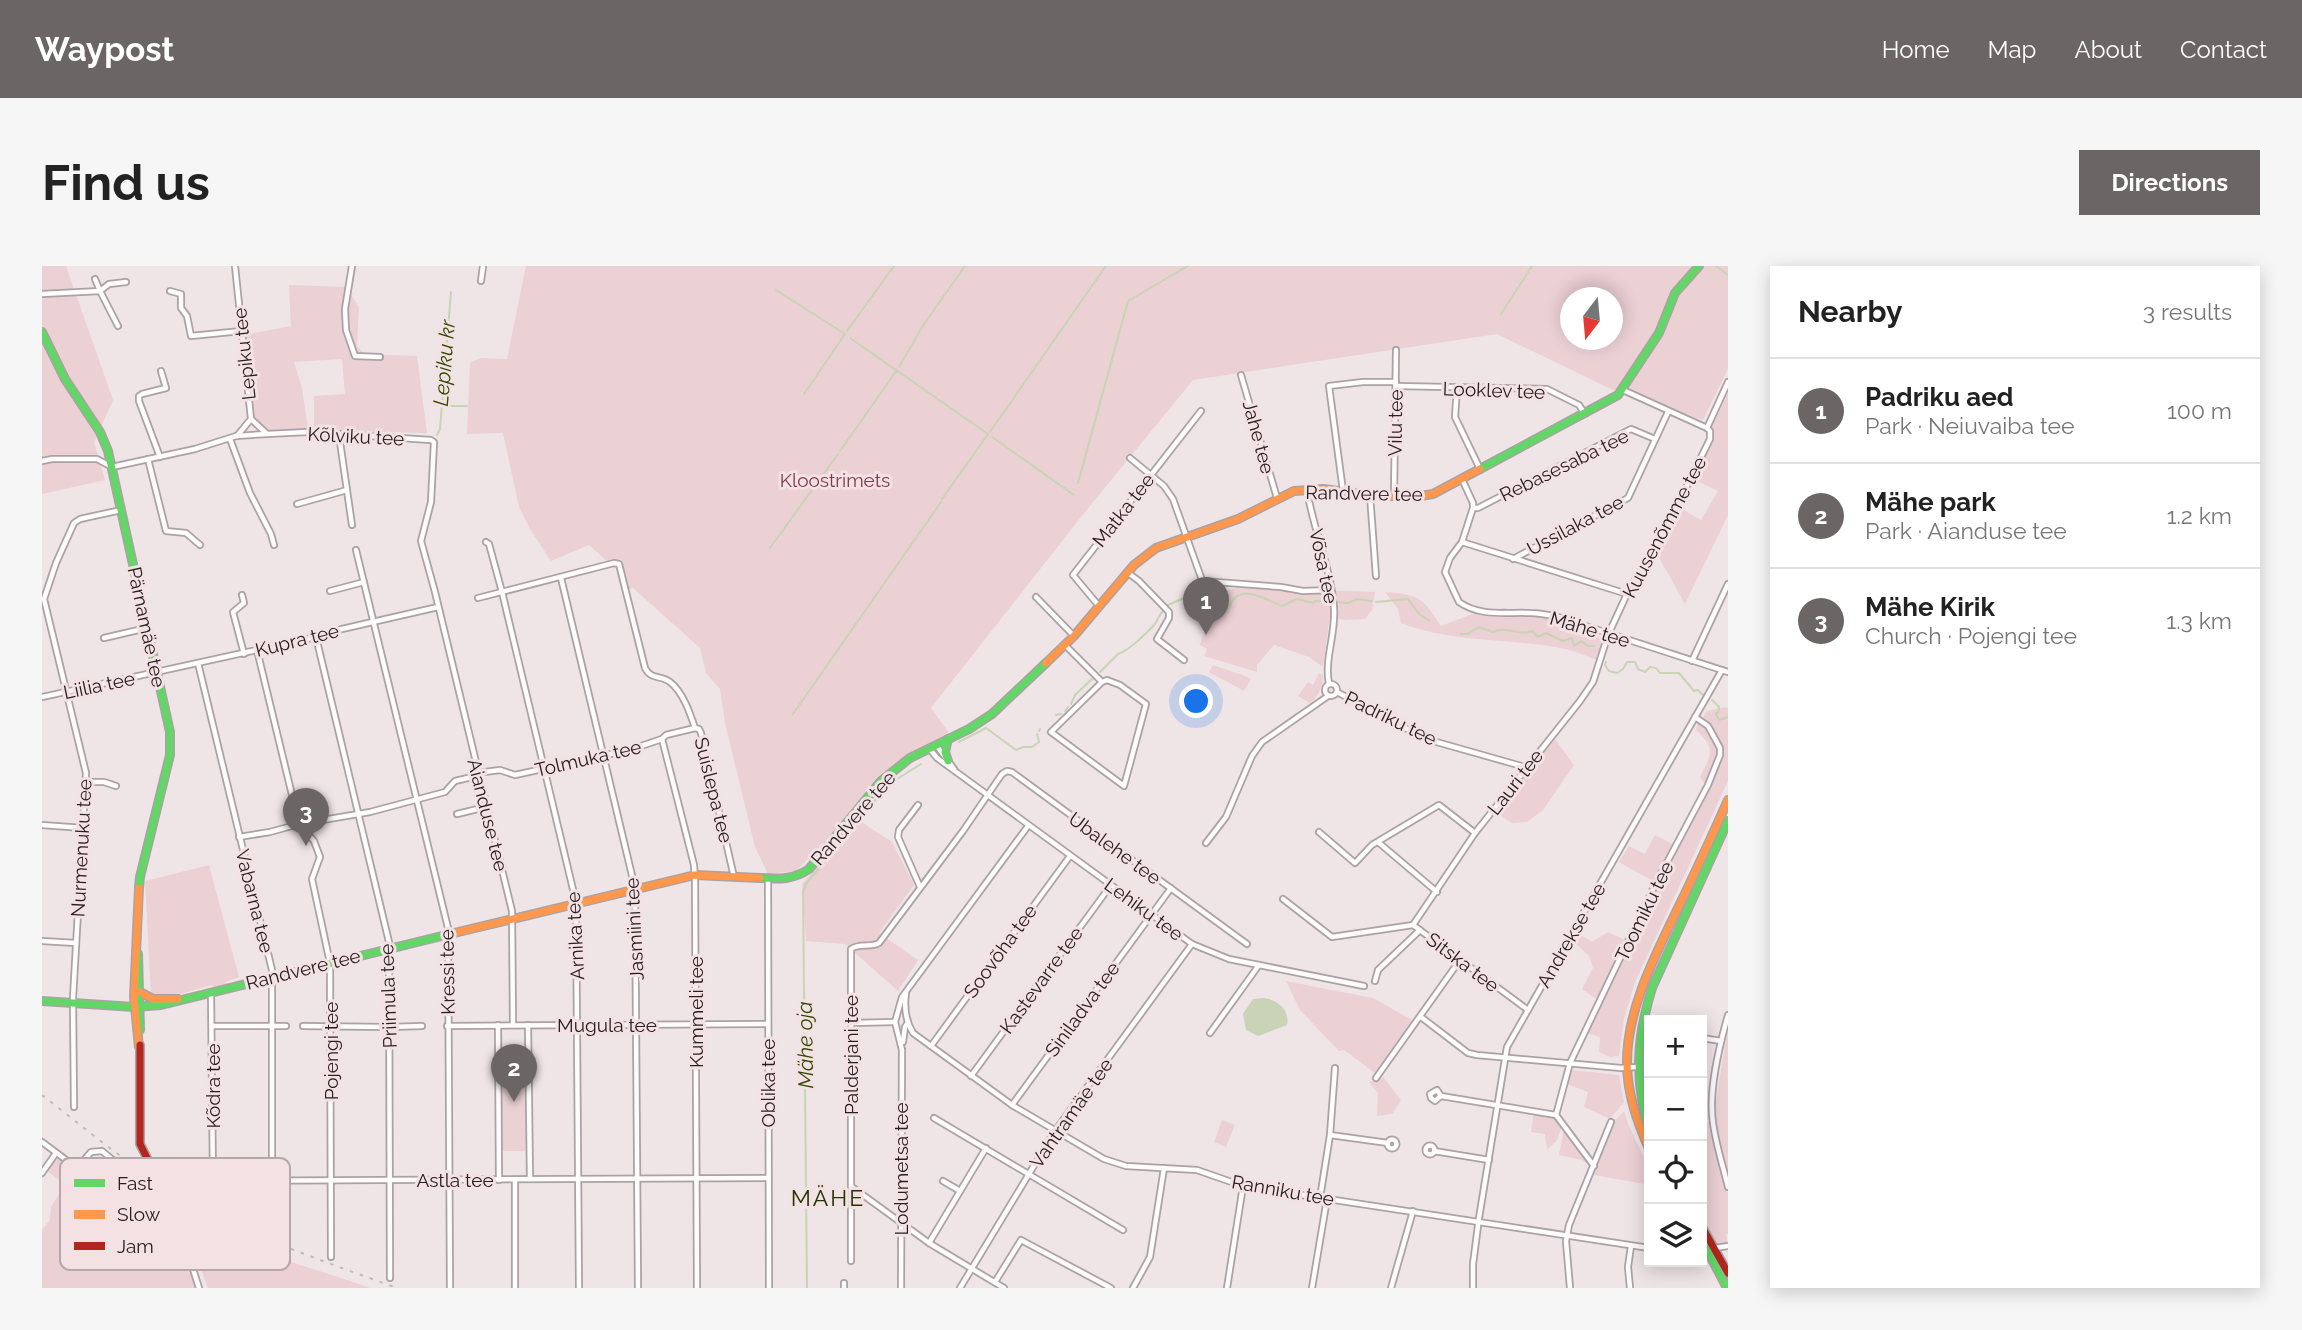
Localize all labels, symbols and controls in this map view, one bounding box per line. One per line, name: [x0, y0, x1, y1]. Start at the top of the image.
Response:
text: Waypost: [35, 30, 174, 69]
text: Home: [1882, 35, 1950, 64]
text: Map: [1988, 35, 2036, 64]
text: About: [2074, 35, 2142, 64]
text: Contact: [2180, 35, 2267, 64]
button: Directions: [2079, 150, 2260, 215]
text: Find us: [42, 154, 210, 211]
north arrow: [1560, 287, 1623, 350]
text: Nearby: [1798, 294, 1902, 329]
text: 3 results: [2143, 298, 2232, 325]
street label: Lepiku tee: [228, 307, 260, 401]
water label: Lepiku kr: [428, 318, 460, 407]
street label: Looklev tee: [1442, 377, 1546, 403]
text: Padriku aed: [1865, 382, 2014, 412]
street label: Vilu tee: [1383, 389, 1407, 457]
text: 1: [1815, 397, 1827, 424]
text: 100 m: [2167, 397, 2232, 424]
street label: Jahe tee: [1239, 398, 1279, 476]
text: Park · Neiuvaiba tee: [1865, 412, 2074, 439]
street label: Kõlviku tee: [307, 422, 405, 450]
street label: Rebasesaba tee: [1496, 424, 1632, 506]
street label: Kuusenõmme tee: [1618, 453, 1710, 601]
park label: Kloostrimets: [780, 469, 890, 491]
street label: Matka tee: [1088, 469, 1158, 551]
street label: Randvere tee: [1305, 481, 1423, 505]
text: Mähe park: [1865, 487, 1996, 517]
street label: Ussilaka tee: [1523, 490, 1627, 560]
text: 2: [1815, 502, 1827, 529]
text: 1.2 km: [2167, 502, 2232, 529]
text: Park · Aianduse tee: [1865, 517, 2067, 544]
street label: Võsa tee: [1305, 527, 1343, 605]
street label: Pärnamäe tee: [124, 565, 170, 689]
pin: 1: [1183, 577, 1229, 635]
text: Mähe Kirik: [1865, 592, 1995, 622]
street label: Mähe tee: [1547, 606, 1633, 652]
text: 3: [1815, 607, 1827, 634]
text: 1.3 km: [2166, 607, 2232, 634]
street label: Kupra tee: [253, 619, 341, 661]
text: Church · Pojengi tee: [1865, 622, 2077, 649]
street label: Liilia tee: [61, 667, 137, 703]
your location: [1179, 684, 1213, 718]
street label: Padriku tee: [1342, 686, 1440, 750]
street label: Tolmuka tee: [533, 735, 643, 781]
street label: Suislepa tee: [690, 735, 738, 845]
street label: Lauri tee: [1483, 745, 1547, 819]
street label: Aianduse tee: [463, 756, 513, 874]
street label: Randvere tee: [806, 767, 900, 869]
street label: Nurmenuku tee: [66, 778, 96, 918]
pin: 3: [283, 788, 329, 846]
street label: Ubalehe tee: [1065, 807, 1165, 889]
street label: Vabarna tee: [232, 847, 278, 955]
street label: Toomiku tee: [1610, 857, 1678, 965]
street label: Lehiku tee: [1100, 873, 1188, 945]
street label: Jasmiini tee: [620, 877, 648, 981]
street label: Andrekse tee: [1532, 879, 1610, 991]
street label: Arnika tee: [562, 891, 588, 981]
street label: Soovõha tee: [959, 900, 1041, 1002]
street label: Kastevarre tee: [995, 922, 1087, 1038]
street label: Sitska tee: [1422, 928, 1504, 996]
street label: Kressi tee: [435, 929, 459, 1015]
street label: Priimula tee: [375, 943, 401, 1049]
street label: Randvere tee: [243, 944, 363, 994]
street label: Kummeli tee: [685, 956, 707, 1068]
street label: Siniladva tee: [1040, 957, 1124, 1061]
street label: Palderjani tee: [840, 995, 862, 1115]
water label: Mähe oja: [792, 1001, 818, 1089]
street label: Pojengi tee: [320, 1002, 342, 1100]
street label: Mugula tee: [557, 1014, 657, 1036]
map controls: [1644, 1015, 1707, 1267]
button: +: [1644, 1015, 1707, 1078]
street label: Oblika tee: [757, 1038, 779, 1128]
street label: Kõdra tee: [202, 1043, 224, 1129]
pin: 2: [491, 1044, 537, 1102]
street label: Vahtramäe tee: [1025, 1054, 1117, 1172]
button: −: [1644, 1078, 1707, 1141]
street label: Lodumetsa tee: [890, 1102, 912, 1236]
button: locate: [1644, 1141, 1707, 1204]
legend: [60, 1158, 290, 1270]
street label: Astla tee: [416, 1169, 494, 1191]
street label: Ranniku tee: [1230, 1170, 1336, 1210]
text: Fast: [117, 1172, 153, 1194]
district label: MÄHE: [791, 1184, 865, 1211]
text: Slow: [117, 1203, 161, 1225]
button: layers: [1644, 1204, 1707, 1267]
text: Jam: [117, 1235, 154, 1257]

